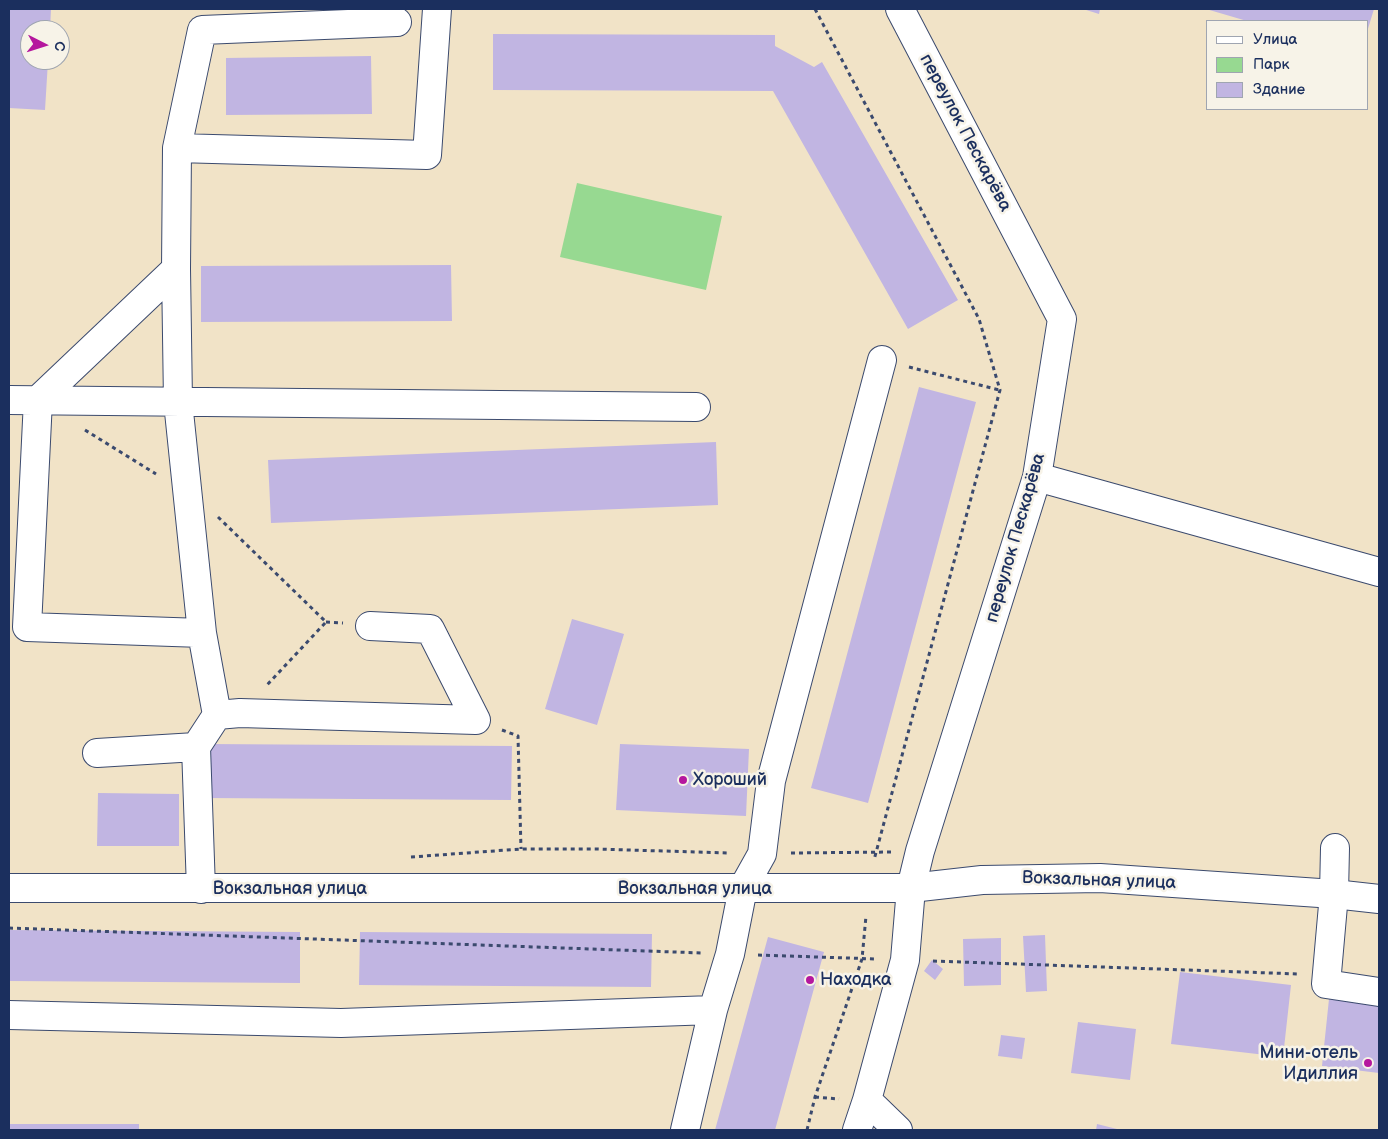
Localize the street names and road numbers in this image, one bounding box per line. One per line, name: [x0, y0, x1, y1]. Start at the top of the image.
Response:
street label: переулок Пескарёва: [914, 51, 1016, 215]
street label: переулок Пескарёва: [981, 451, 1051, 625]
street label: Вокзальная улица: [1022, 868, 1176, 894]
street label: Вокзальная улица: [213, 878, 367, 900]
street label: Вокзальная улица: [618, 878, 772, 900]

